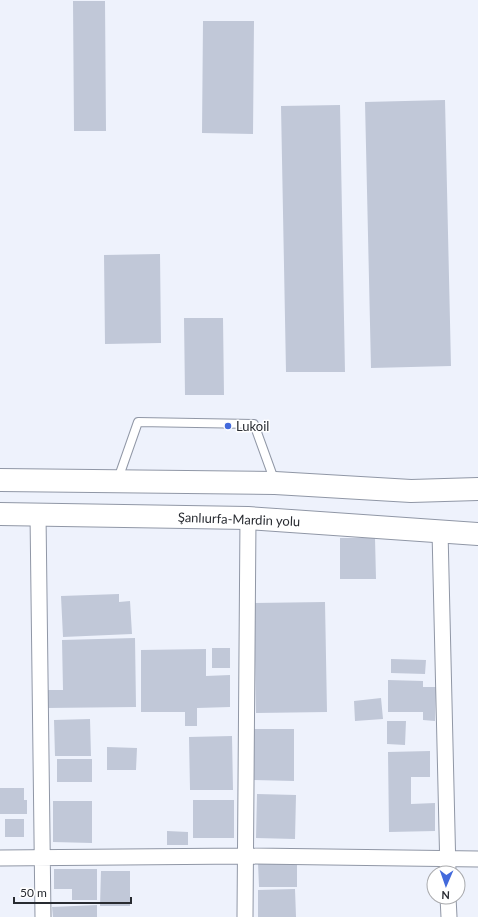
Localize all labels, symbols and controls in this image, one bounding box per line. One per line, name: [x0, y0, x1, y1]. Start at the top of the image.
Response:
place label: Lukoil: [236, 418, 269, 434]
marker: Lukoil: [223, 421, 233, 431]
street label: Şanlıurfa-Mardin yolu: [178, 509, 300, 529]
north arrow: [426, 865, 466, 905]
scale bar: [14, 879, 131, 905]
text: 50 m: [20, 885, 47, 900]
text: N: [441, 889, 450, 902]

